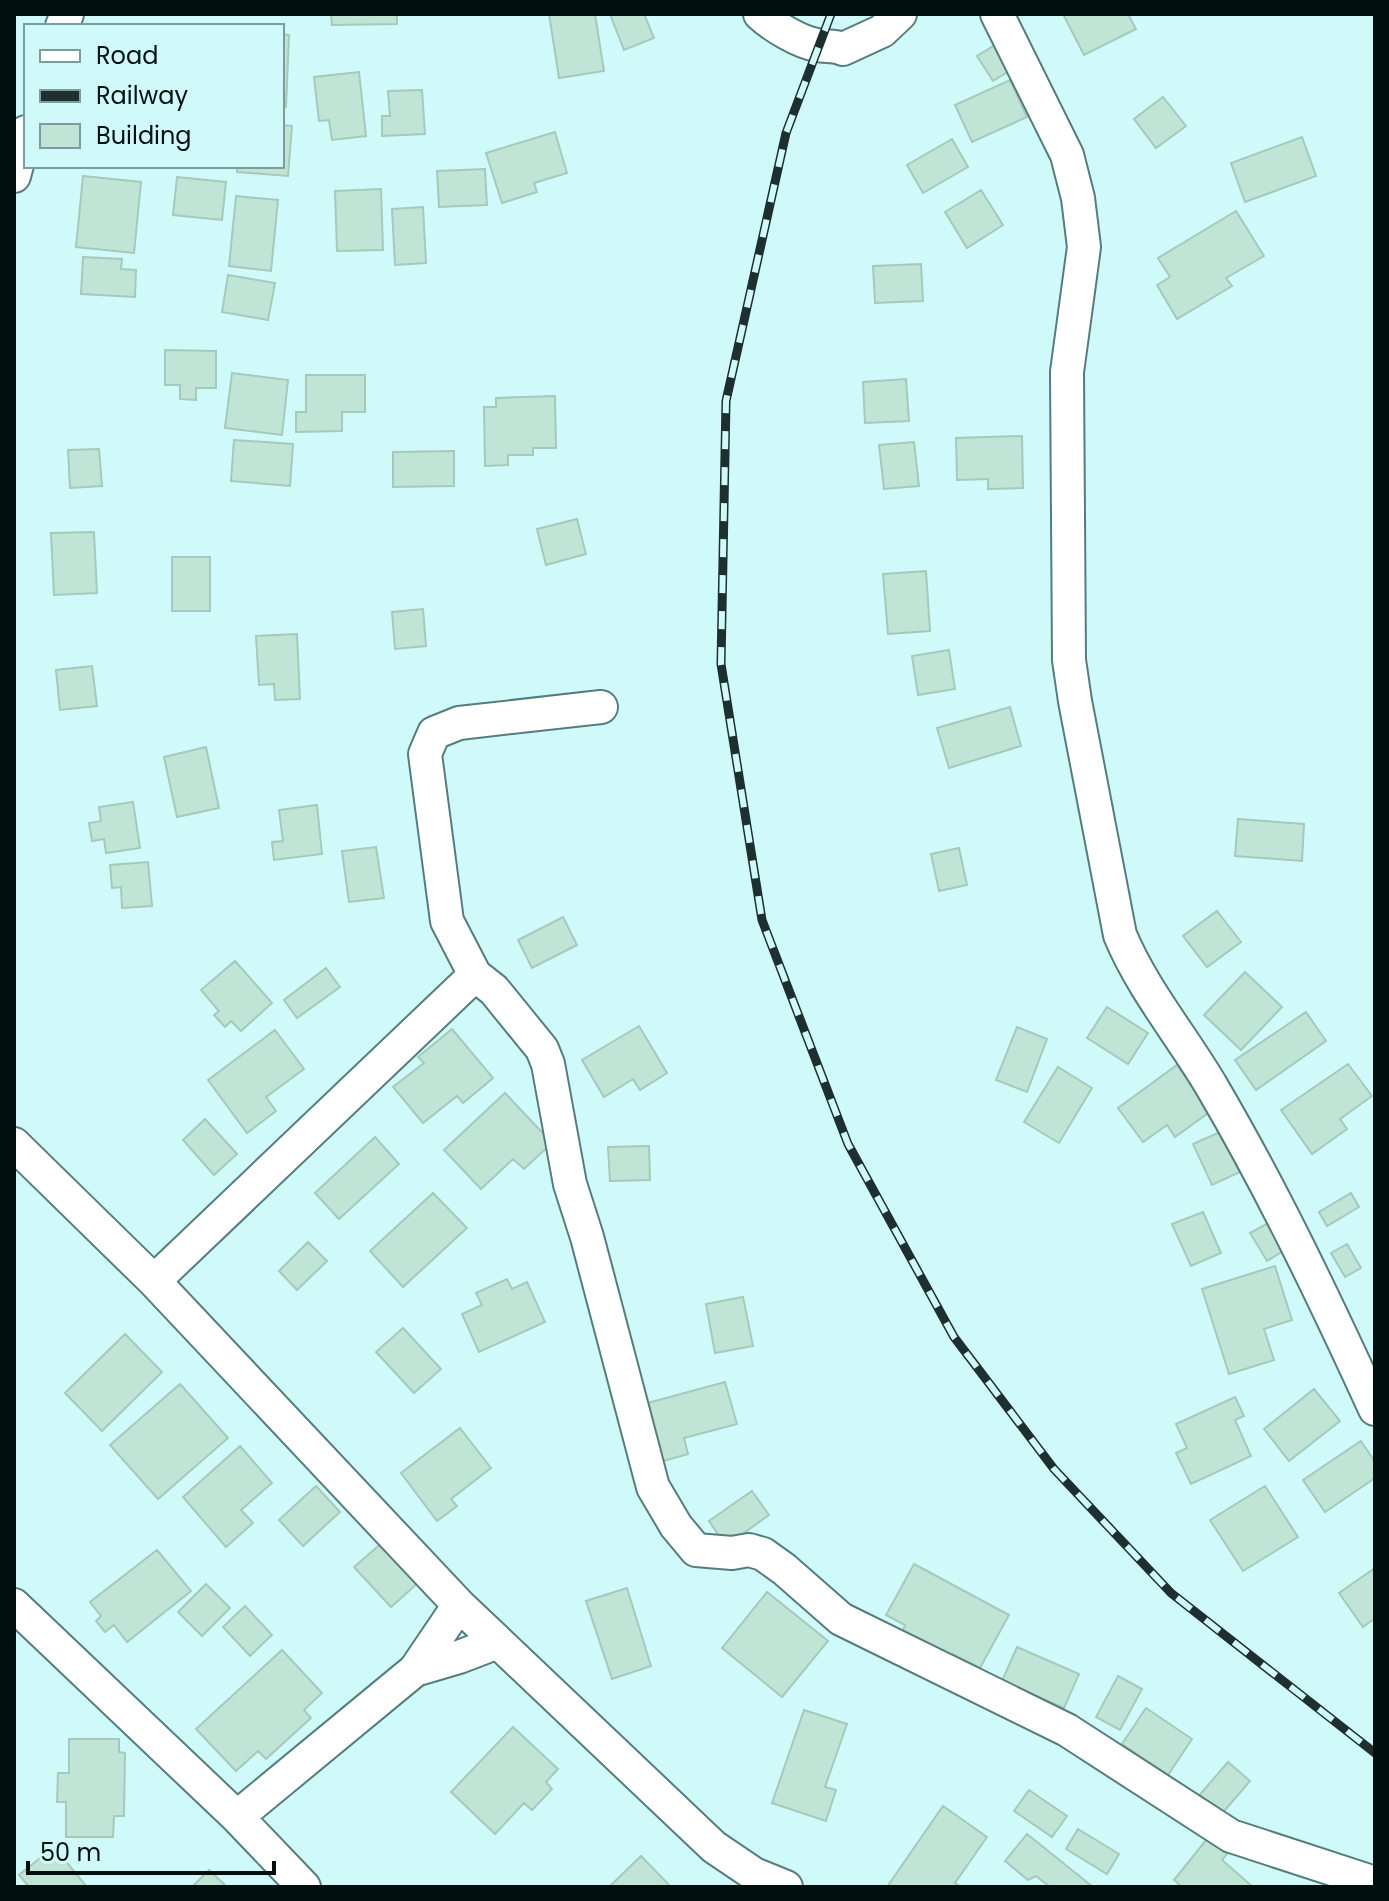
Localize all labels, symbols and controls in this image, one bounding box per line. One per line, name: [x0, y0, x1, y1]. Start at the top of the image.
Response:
legend: [24, 24, 284, 168]
text: Road: [96, 39, 158, 72]
text: Railway: [96, 79, 189, 112]
text: Building: [96, 119, 192, 152]
scale bar: [28, 1825, 274, 1875]
text: 50 m: [40, 1836, 101, 1869]

